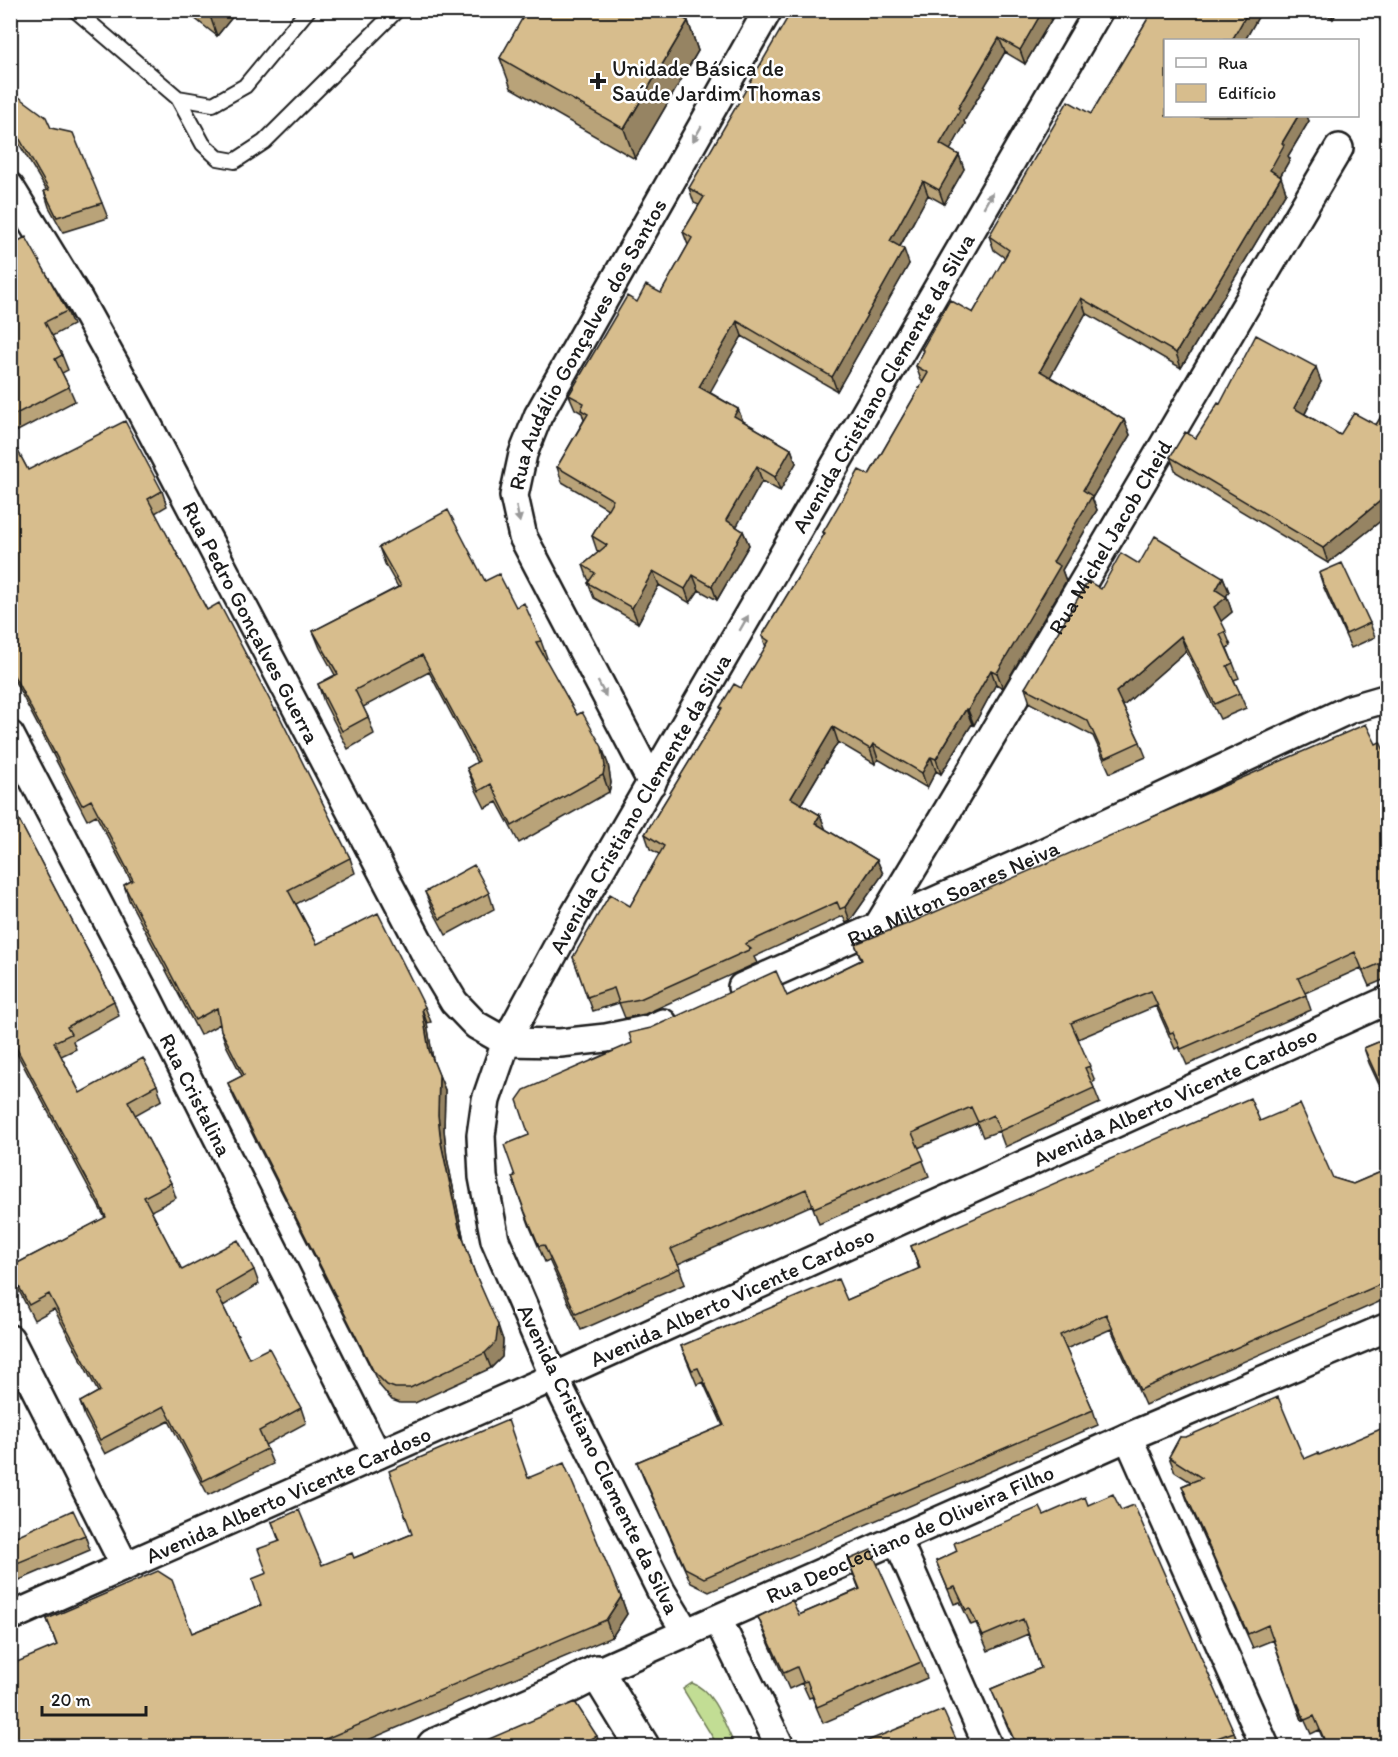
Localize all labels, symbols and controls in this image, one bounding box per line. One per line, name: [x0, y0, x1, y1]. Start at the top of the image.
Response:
legend: [1164, 39, 1359, 117]
text: Rua: [1218, 52, 1248, 74]
place label: Unidade Básica de Saúde Jardim Thomas: [612, 55, 821, 107]
marker: Unidade Básica de Saúde Jardim Thomas: [589, 72, 607, 90]
text: Edifício: [1218, 82, 1276, 104]
one-way arrow: [692, 126, 702, 143]
one-way arrow: [983, 192, 994, 208]
street label: Rua Audálio Gonçalves dos Santos: [503, 194, 672, 492]
street label: Avenida Cristiano Clemente da Silva: [786, 228, 981, 538]
street label: Rua Michel Jacob Cheid: [1042, 435, 1178, 639]
street label: Rua Pedro Gonçalves Guerra: [176, 497, 326, 749]
one-way arrow: [513, 505, 523, 523]
one-way arrow: [738, 615, 749, 631]
street label: Avenida Cristiano Clemente da Silva: [543, 648, 737, 958]
one-way arrow: [597, 680, 607, 698]
street label: Rua Milton Soares Neiva: [843, 834, 1064, 952]
street label: Avenida Alberto Vicente Cardoso: [1029, 1021, 1321, 1173]
street label: Rua Cristalina: [153, 1029, 238, 1162]
street label: Avenida Alberto Vicente Cardoso: [586, 1221, 879, 1373]
street label: Avenida Cristiano Clemente da Silva: [512, 1300, 686, 1619]
street label: Avenida Alberto Vicente Cardoso: [142, 1420, 435, 1569]
street label: Rua Deocleciano de Oliveira Filho: [762, 1458, 1058, 1610]
scale bar: [42, 1679, 146, 1717]
text: 20 m: [51, 1689, 91, 1711]

